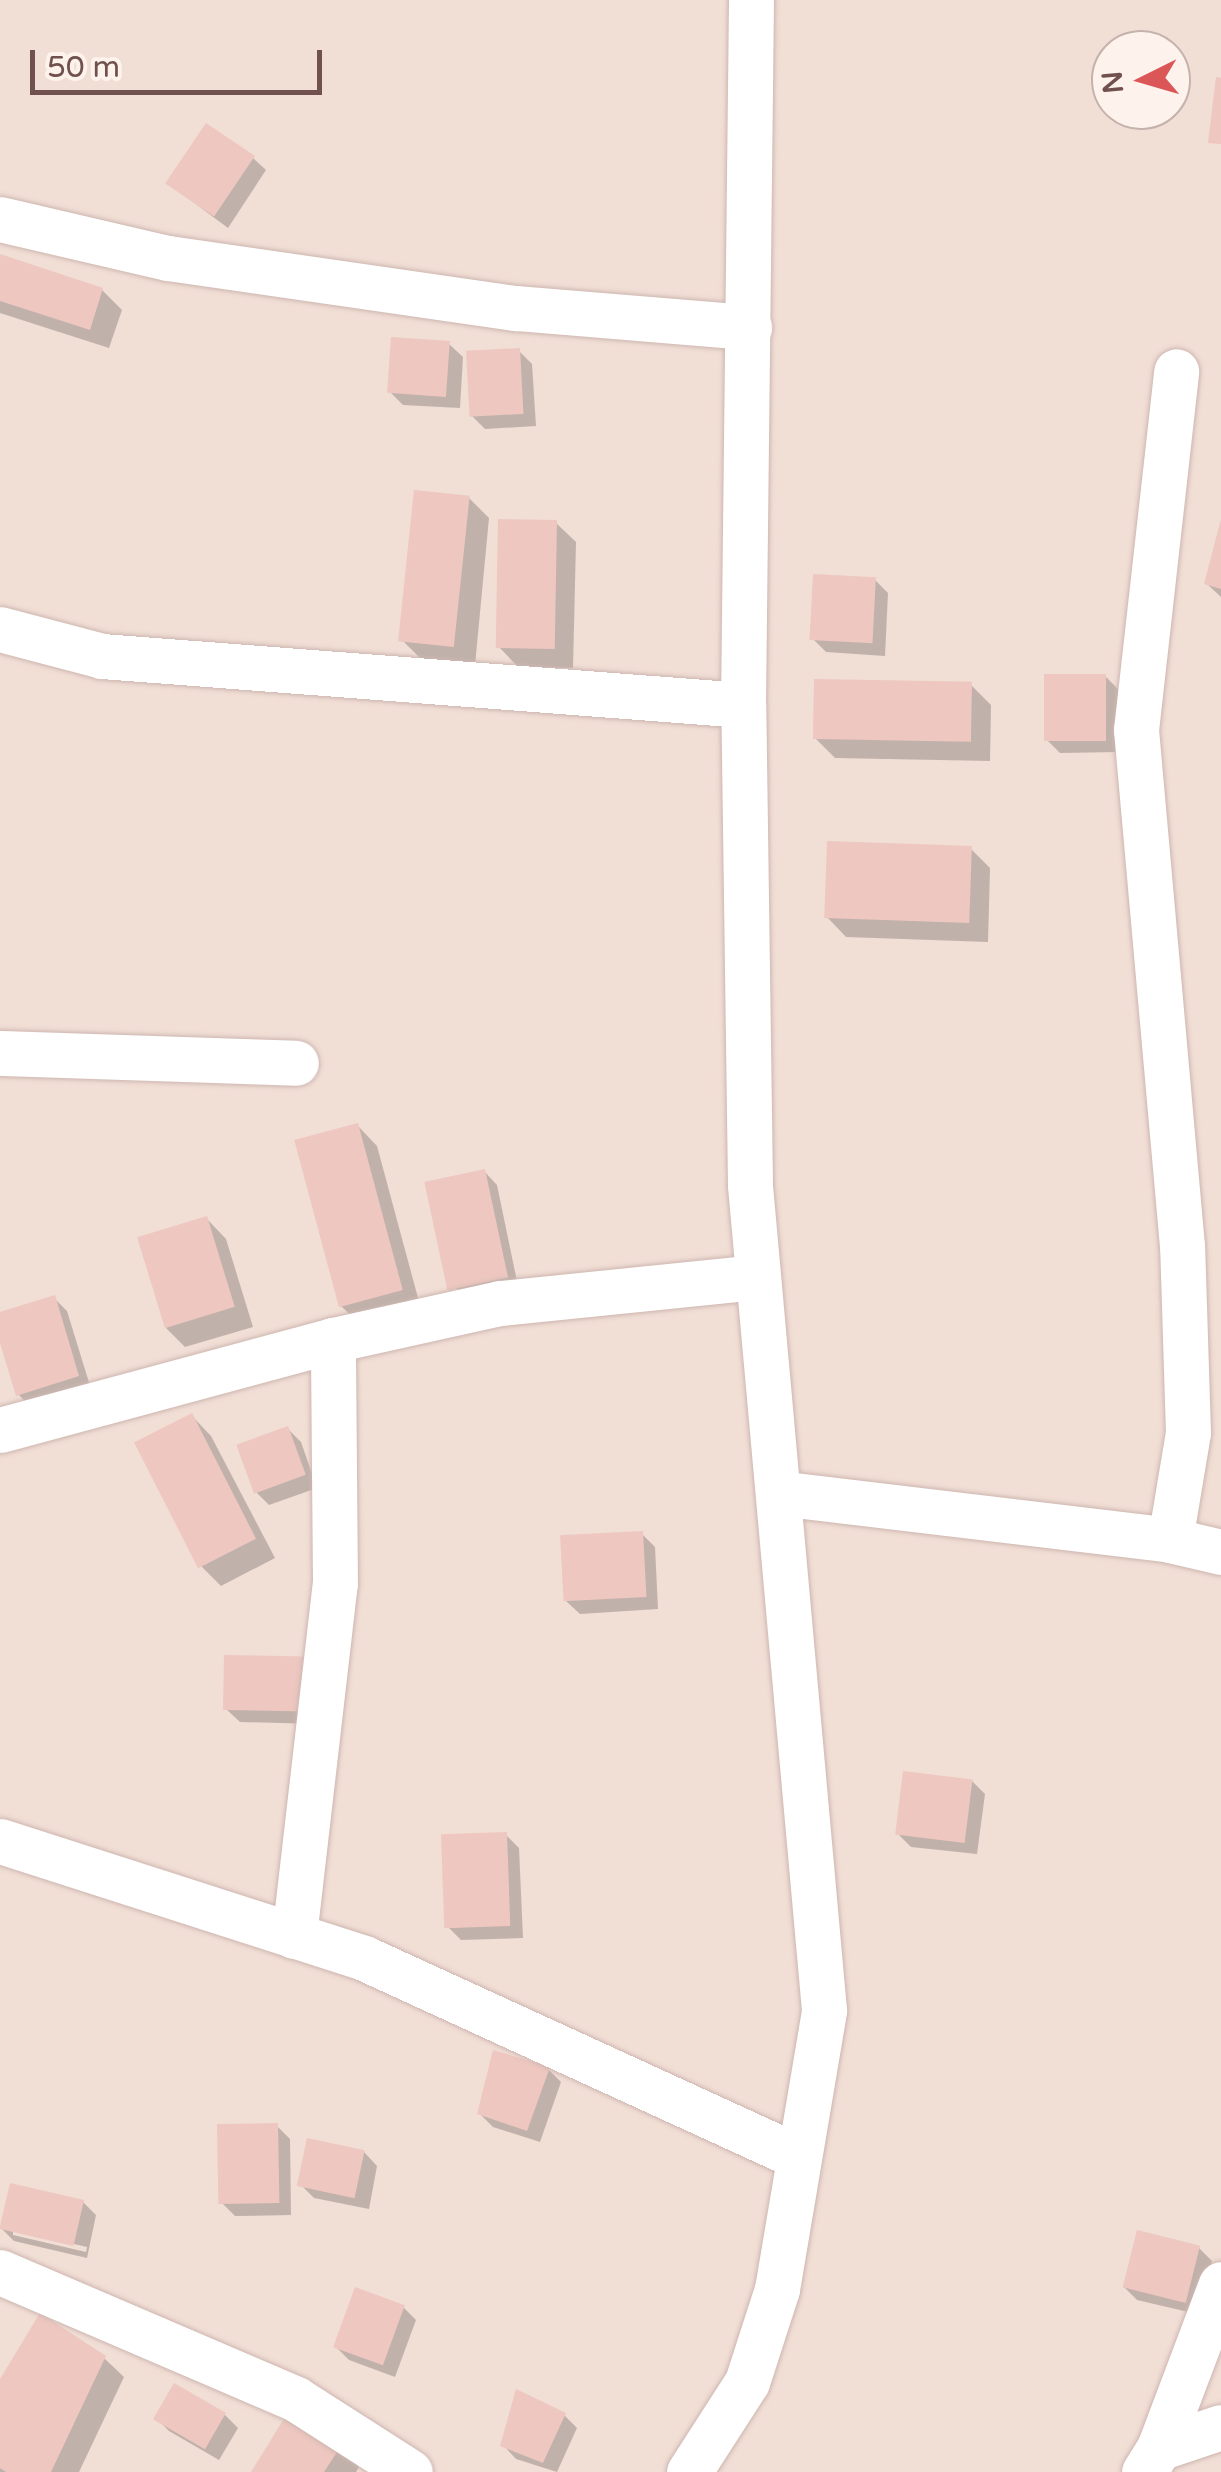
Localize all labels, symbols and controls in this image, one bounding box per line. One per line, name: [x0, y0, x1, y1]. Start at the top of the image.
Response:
scale bar: [35, 30, 328, 92]
north arrow: [1091, 30, 1191, 130]
text: 50 m: [47, 49, 120, 86]
text: N: [1095, 70, 1131, 95]

